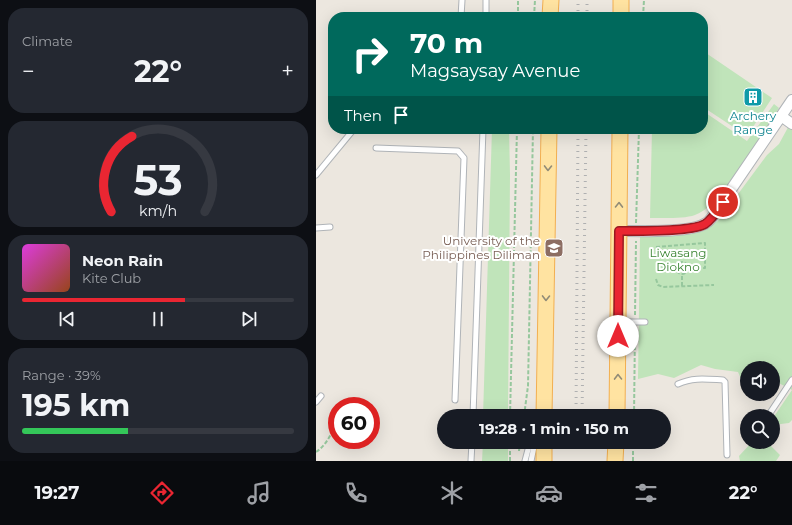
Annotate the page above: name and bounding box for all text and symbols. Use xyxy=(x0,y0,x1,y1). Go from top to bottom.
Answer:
text: 70 m xyxy=(410,26,483,60)
icon: right xyxy=(344,28,396,80)
text: Climate xyxy=(22,33,73,49)
text: 22° xyxy=(134,53,182,90)
text: − xyxy=(22,58,35,85)
text: + xyxy=(281,58,294,85)
text: Magsaysay Avenue xyxy=(410,60,580,82)
building icon: Archery Range xyxy=(742,86,764,108)
icon: arrive xyxy=(390,104,412,126)
text: Then xyxy=(344,106,382,125)
place label: Archery Range xyxy=(730,108,777,137)
text: 53 xyxy=(133,155,183,205)
one-way arrow xyxy=(544,165,552,171)
pin xyxy=(706,185,740,219)
icon: arrive xyxy=(712,191,734,213)
text: km/h xyxy=(139,201,177,219)
one-way arrow xyxy=(615,202,623,208)
place label: University of the Philippines Diliman xyxy=(422,233,540,262)
school or university icon: University of the Philippines Diliman xyxy=(543,237,565,259)
park label: Liwasang Diokno xyxy=(650,245,706,274)
text: Neon Rain xyxy=(82,251,163,270)
text: Kite Club xyxy=(82,270,141,286)
one-way arrow xyxy=(542,295,550,301)
icon: previous xyxy=(56,308,78,330)
icon: pause xyxy=(147,308,169,330)
icon: next xyxy=(238,308,260,330)
position arrow xyxy=(597,315,639,357)
map controls xyxy=(740,361,780,449)
button: sound xyxy=(740,361,780,401)
text: Range · 39% xyxy=(22,367,101,383)
one-way arrow xyxy=(614,374,622,380)
text: 195 km xyxy=(22,387,130,424)
speed limit sign: 60 xyxy=(328,397,380,449)
button: search xyxy=(740,409,780,449)
text: 19:28 · 1 min · 150 m xyxy=(479,419,629,438)
icon: directions xyxy=(148,479,176,507)
icon: music xyxy=(245,479,273,507)
icon: phone xyxy=(342,479,370,507)
icon: climate xyxy=(438,479,466,507)
icon: car xyxy=(535,479,563,507)
icon: filters xyxy=(632,479,660,507)
text: 19:27 xyxy=(34,482,79,504)
text: 22° xyxy=(729,482,758,504)

